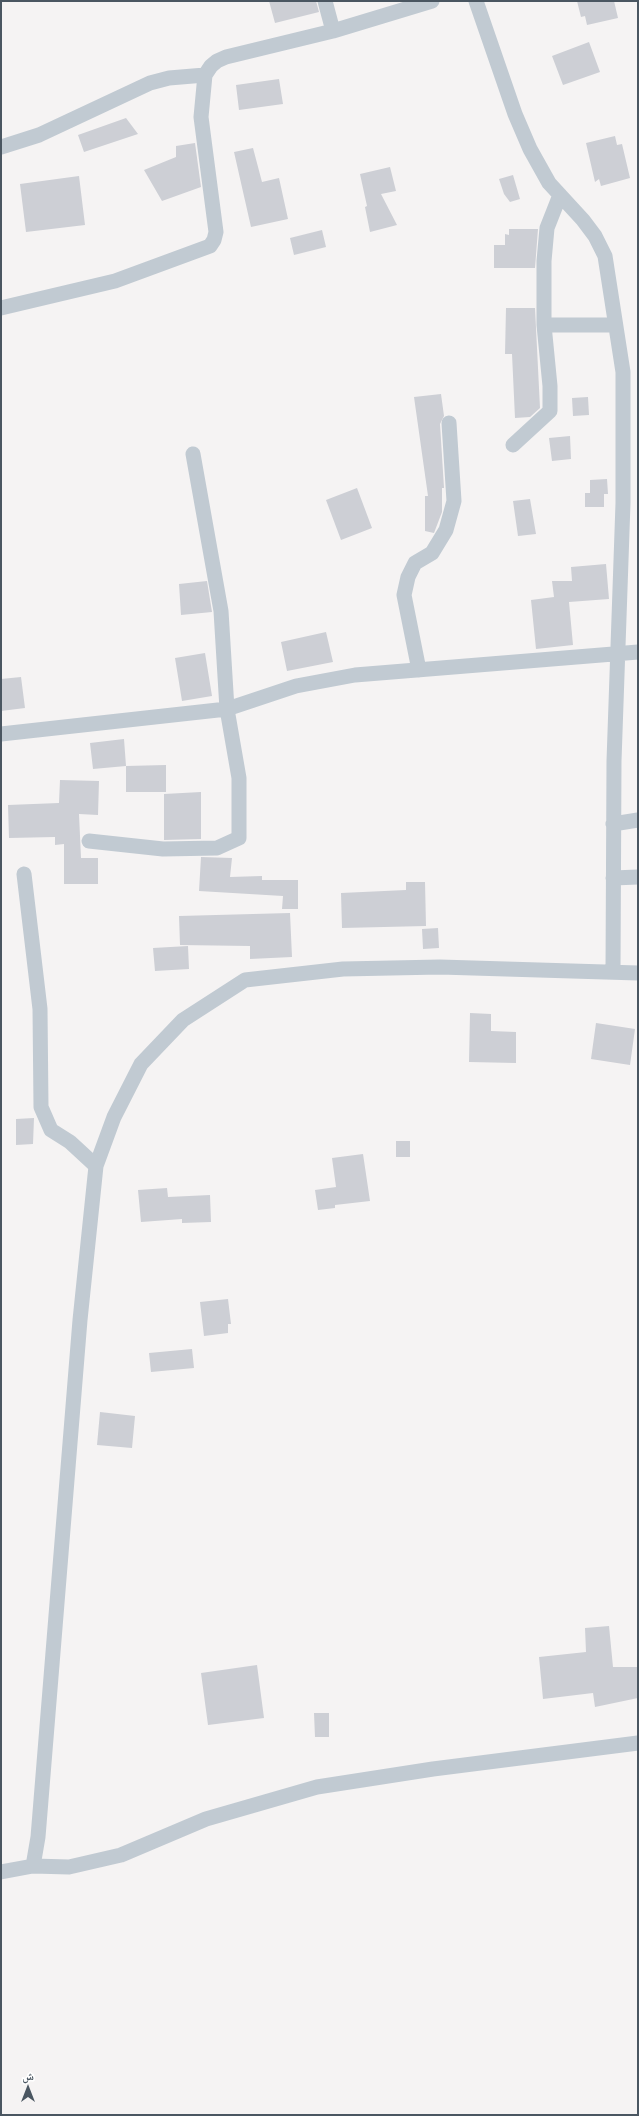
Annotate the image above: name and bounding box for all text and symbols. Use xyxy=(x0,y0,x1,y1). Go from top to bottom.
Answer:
north arrow xyxy=(8,2068,48,2108)
text: ش xyxy=(22,2070,34,2082)

